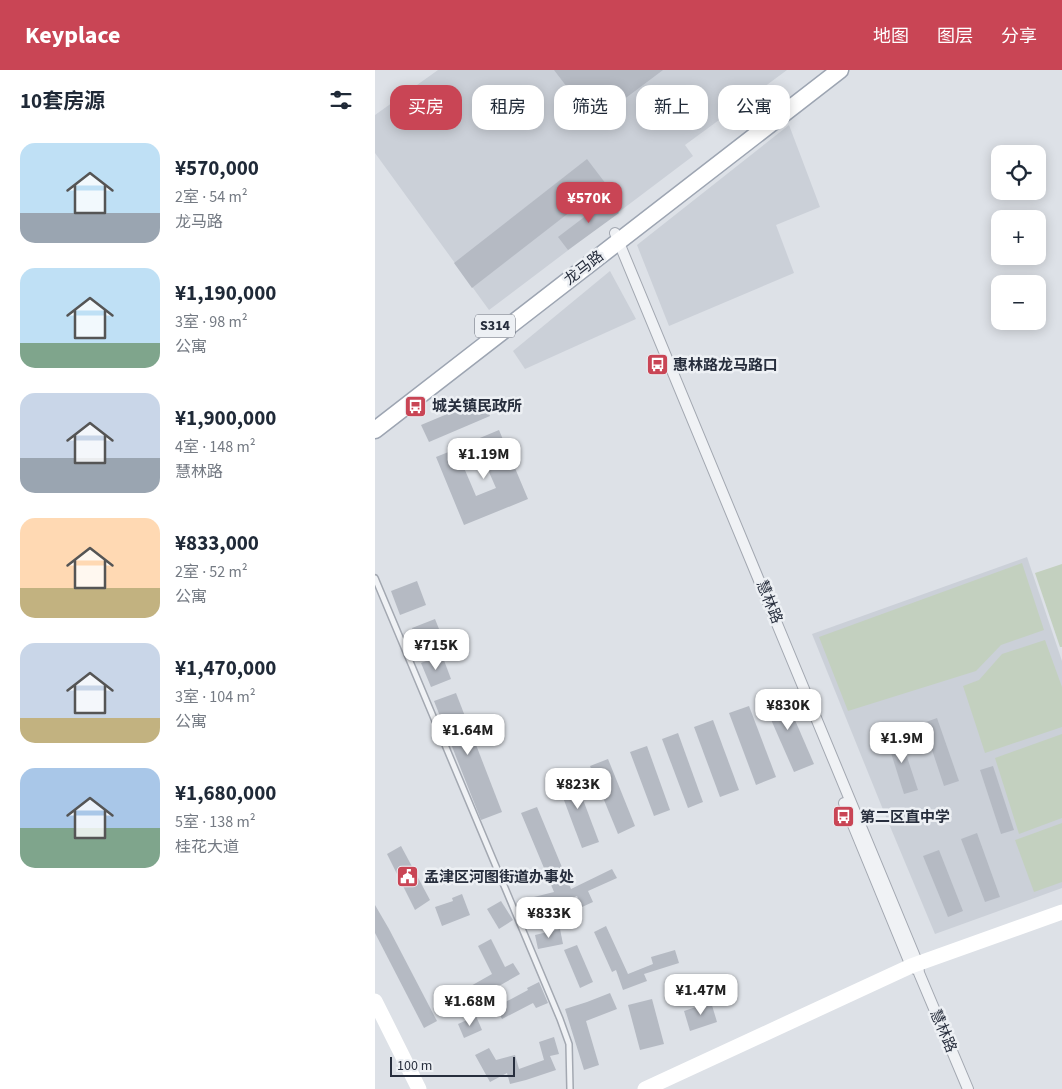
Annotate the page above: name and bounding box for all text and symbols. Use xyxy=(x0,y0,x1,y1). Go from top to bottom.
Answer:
text: Keyplace xyxy=(25,18,120,53)
text: 地图 xyxy=(873,24,909,49)
text: 图层 xyxy=(937,24,973,49)
text: 分享 xyxy=(1001,24,1037,49)
chip: 买房 xyxy=(390,85,462,130)
chip: 租房 xyxy=(472,85,544,130)
chip: 筛选 xyxy=(554,85,626,130)
chip: 新上 xyxy=(636,85,708,130)
chip: 公寓 xyxy=(718,85,790,130)
text: 10套房源 xyxy=(20,86,105,116)
icon: filters xyxy=(327,86,355,114)
map controls xyxy=(991,145,1046,330)
button: locate xyxy=(991,145,1046,200)
text: ¥570,000 xyxy=(175,153,259,183)
icon: home xyxy=(60,163,120,223)
pin: ¥570K xyxy=(554,182,624,224)
text: 2室 · 54 m² xyxy=(175,186,248,208)
text: ¥570K xyxy=(567,187,611,209)
button: + xyxy=(991,210,1046,265)
text: 龙马路 xyxy=(175,211,223,233)
street label: 龙马路 xyxy=(560,246,608,290)
button: − xyxy=(991,275,1046,330)
text: ¥1,190,000 xyxy=(175,278,276,308)
icon: home xyxy=(60,288,120,348)
text: 3室 · 98 m² xyxy=(175,311,248,333)
road number: S314 xyxy=(475,315,515,338)
text: 公寓 xyxy=(175,336,207,358)
bus stop icon: 惠林路龙马路口 xyxy=(645,353,669,377)
place label: 惠林路龙马路口 xyxy=(673,355,778,376)
bus stop icon: 城关镇民政所 xyxy=(404,394,428,418)
place label: 城关镇民政所 xyxy=(432,396,522,417)
text: ¥1,900,000 xyxy=(175,403,276,433)
icon: home xyxy=(60,413,120,473)
text: 4室 · 148 m² xyxy=(175,436,256,458)
pin: ¥1.19M xyxy=(443,438,525,480)
text: ¥1.19M xyxy=(459,443,509,465)
text: 慧林路 xyxy=(175,461,223,483)
text: ¥833,000 xyxy=(175,528,259,558)
icon: home xyxy=(60,538,120,598)
text: 2室 · 52 m² xyxy=(175,561,248,583)
street label: 慧林路 xyxy=(751,577,787,627)
text: 公寓 xyxy=(175,586,207,608)
pin: ¥715K xyxy=(401,628,471,671)
text: ¥715K xyxy=(414,634,458,656)
text: ¥1,470,000 xyxy=(175,653,276,683)
icon: home xyxy=(60,663,120,723)
text: 3室 · 104 m² xyxy=(175,686,256,708)
pin: ¥830K xyxy=(753,688,823,731)
text: ¥830K xyxy=(766,694,810,716)
text: 公寓 xyxy=(175,711,207,733)
pin: ¥1.64M xyxy=(427,714,509,756)
text: ¥1.64M xyxy=(443,719,493,741)
pin: ¥1.9M xyxy=(867,722,937,764)
text: ¥1.9M xyxy=(881,727,923,749)
pin: ¥823K xyxy=(543,768,613,810)
text: ¥823K xyxy=(556,773,600,795)
text: ¥1,680,000 xyxy=(175,778,276,808)
icon: home xyxy=(60,788,120,848)
bus stop icon: 第二区直中学 xyxy=(832,805,856,829)
place label: 第二区直中学 xyxy=(860,807,950,828)
text: 5室 · 138 m² xyxy=(175,811,256,833)
text: 桂花大道 xyxy=(175,836,239,858)
public building icon: 孟津区河图街道办事处 xyxy=(396,865,420,889)
place label: 孟津区河图街道办事处 xyxy=(424,867,574,888)
pin: ¥833K xyxy=(514,896,584,939)
text: ¥833K xyxy=(527,902,571,924)
pin: ¥1.47M xyxy=(660,974,742,1016)
text: ¥1.47M xyxy=(676,979,726,1001)
pin: ¥1.68M xyxy=(429,984,511,1027)
text: ¥1.68M xyxy=(445,990,495,1012)
street label: 慧林路 xyxy=(925,1006,961,1056)
scale bar xyxy=(390,1054,515,1077)
text: 100 m xyxy=(397,1056,432,1076)

